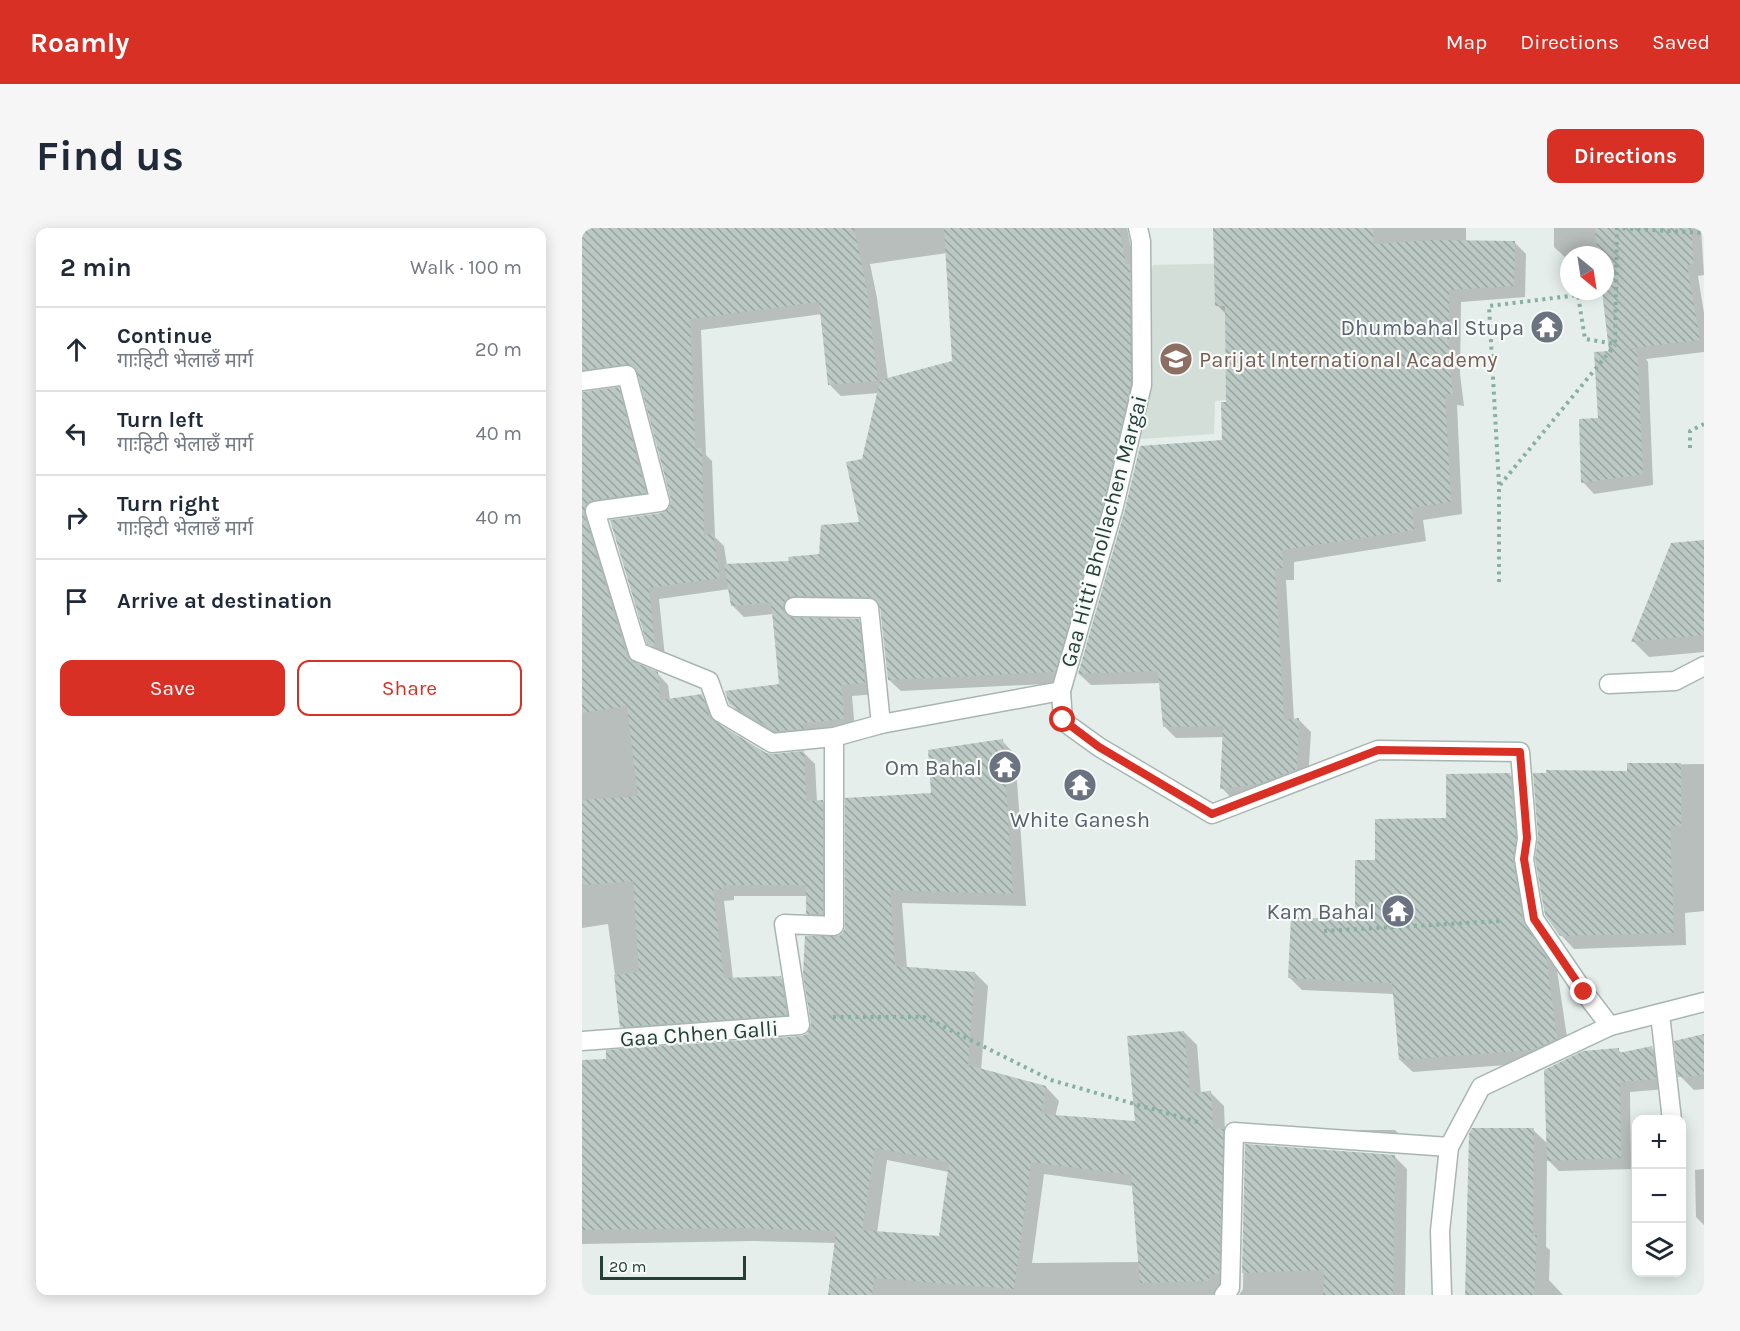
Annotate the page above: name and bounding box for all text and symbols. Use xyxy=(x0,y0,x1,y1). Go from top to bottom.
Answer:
text: Roamly xyxy=(30,26,129,59)
text: Map xyxy=(1446,30,1487,54)
text: Directions xyxy=(1520,30,1619,54)
text: Saved xyxy=(1652,30,1710,54)
button: Directions xyxy=(1547,129,1704,183)
text: Find us xyxy=(36,131,184,181)
north arrow xyxy=(1560,246,1614,300)
text: 2 min xyxy=(60,252,132,283)
text: Walk · 100 m xyxy=(410,256,522,279)
temple icon: Dhumbahal Stupa xyxy=(1529,309,1565,345)
place label: Dhumbahal Stupa xyxy=(1341,315,1524,341)
text: Continue xyxy=(117,323,212,349)
icon: ahead xyxy=(60,333,93,366)
text: 20 m xyxy=(475,338,522,361)
school or university icon: Parijat International Academy xyxy=(1158,341,1194,377)
place label: Parijat International Academy xyxy=(1199,347,1498,373)
text: गाःहिटी भेलाछँ मार्ग xyxy=(117,349,253,372)
street label: Gaa Hitti Bhollachen Margai xyxy=(1055,392,1153,670)
text: Turn left xyxy=(117,407,204,433)
icon: left xyxy=(60,417,93,450)
text: 40 m xyxy=(476,422,522,445)
text: गाःहिटी भेलाछँ मार्ग xyxy=(117,433,253,456)
text: Turn right xyxy=(117,491,220,517)
icon: right xyxy=(60,501,93,534)
text: 40 m xyxy=(476,506,522,529)
text: गाःहिटी भेलाछँ मार्ग xyxy=(117,517,253,540)
icon: arrive xyxy=(60,585,93,618)
text: Arrive at destination xyxy=(117,588,332,614)
button: Save xyxy=(60,660,285,716)
button: Share xyxy=(297,660,522,716)
route start xyxy=(1049,706,1075,732)
temple icon: Om Bahal xyxy=(987,749,1023,785)
place label: Om Bahal xyxy=(885,755,982,781)
temple icon: White Ganesh xyxy=(1062,767,1098,803)
place label: White Ganesh xyxy=(1010,807,1150,833)
temple icon: Kam Bahal xyxy=(1380,893,1416,929)
place label: Kam Bahal xyxy=(1266,899,1375,925)
route end xyxy=(1570,978,1596,1004)
street label: Gaa Chhen Galli xyxy=(619,1015,779,1052)
map controls xyxy=(1632,1115,1686,1277)
button: + xyxy=(1632,1115,1686,1169)
button: − xyxy=(1632,1169,1686,1223)
button: layers xyxy=(1632,1223,1686,1277)
scale bar xyxy=(600,1253,746,1280)
text: 20 m xyxy=(609,1257,647,1276)

